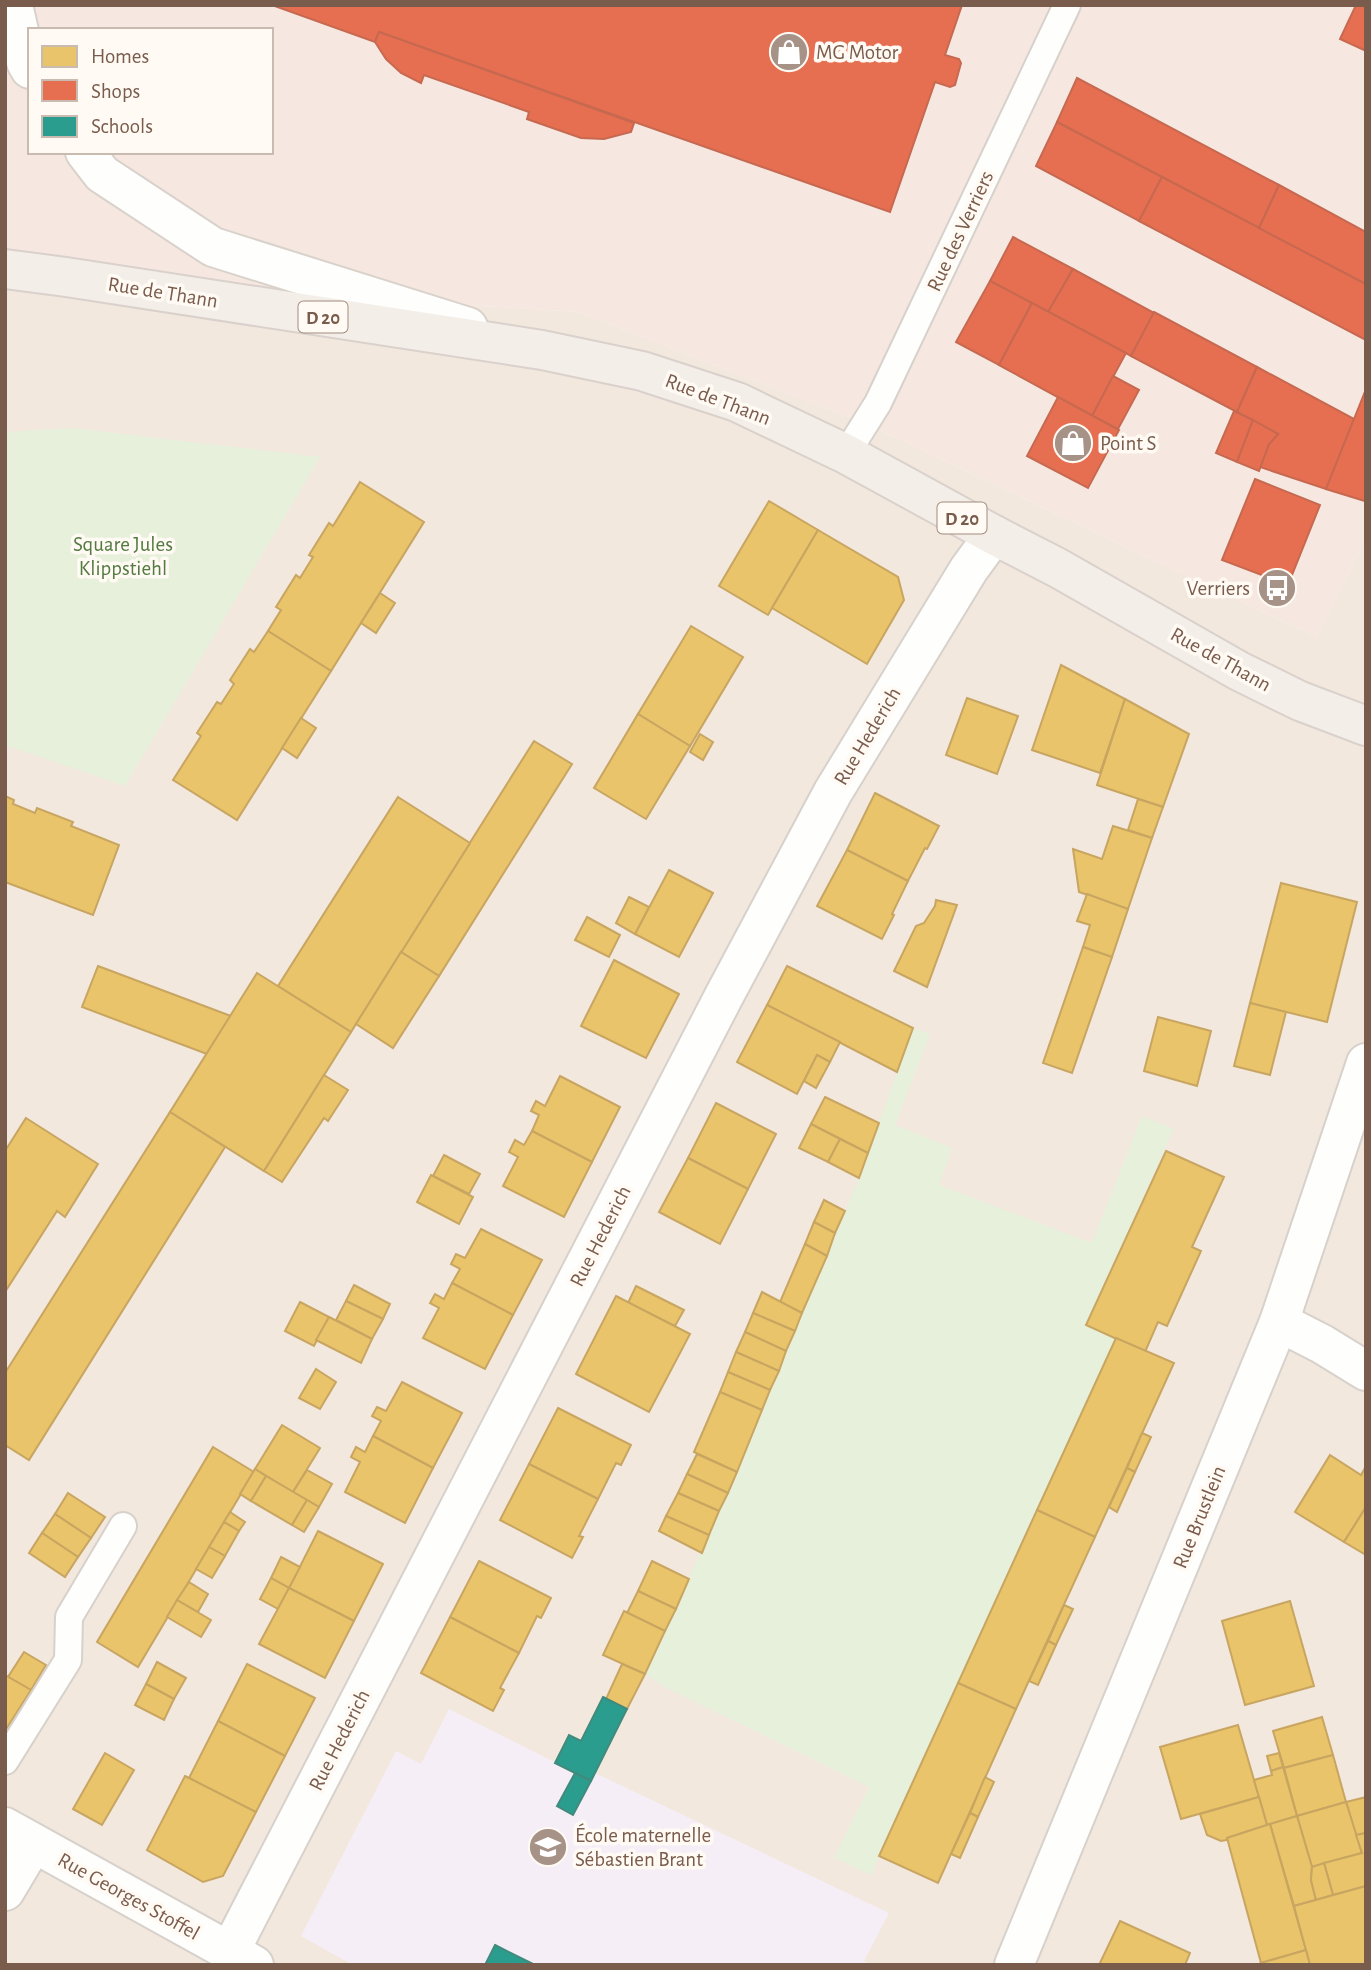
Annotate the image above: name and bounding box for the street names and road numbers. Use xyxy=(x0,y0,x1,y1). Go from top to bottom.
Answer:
street label: Rue des Verriers xyxy=(923,168,998,295)
street label: Rue de Thann xyxy=(106,273,219,312)
road number: D 20 xyxy=(298,302,348,332)
street label: Rue de Thann xyxy=(662,370,773,429)
road number: D 20 xyxy=(937,503,986,534)
street label: Rue de Thann xyxy=(1167,623,1274,696)
street label: Rue Hederich xyxy=(830,684,905,789)
street label: Rue Hederich xyxy=(566,1182,635,1290)
street label: Rue Brustlein xyxy=(1169,1463,1230,1572)
street label: Rue Hederich xyxy=(305,1686,374,1794)
street label: Rue Georges Stoffel xyxy=(54,1849,203,1944)

